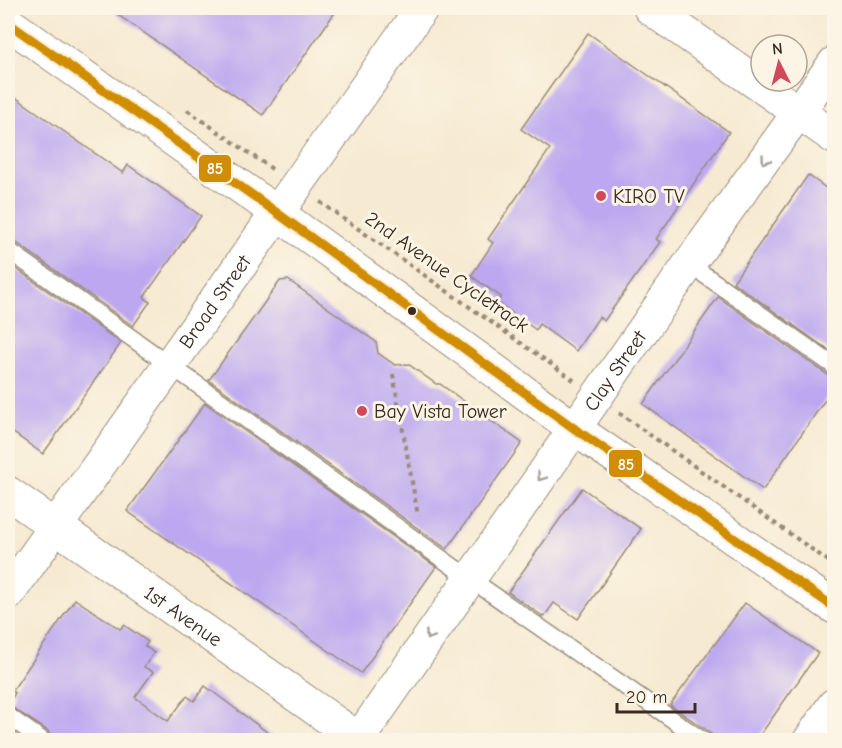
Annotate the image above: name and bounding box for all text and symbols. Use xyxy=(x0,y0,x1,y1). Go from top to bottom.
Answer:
north arrow xyxy=(749,33,809,93)
text: N xyxy=(771,40,784,59)
one-way arrow xyxy=(761,153,772,164)
line badge: 85 xyxy=(198,154,232,183)
text: 85 xyxy=(207,160,223,178)
place label: KIRO TV xyxy=(613,185,685,208)
marker: KIRO TV xyxy=(594,189,608,203)
street label: 2nd Avenue Cycletrack xyxy=(361,207,533,337)
street label: Broad Street xyxy=(174,250,256,353)
unlabelled marker xyxy=(406,305,418,317)
street label: Clay Street xyxy=(579,325,652,415)
place label: Bay Vista Tower xyxy=(374,400,507,423)
marker: Bay Vista Tower xyxy=(355,404,369,418)
line badge: 85 xyxy=(608,449,643,478)
text: 85 xyxy=(618,456,634,474)
one-way arrow xyxy=(537,470,548,481)
street label: 1st Avenue xyxy=(140,581,226,651)
one-way arrow xyxy=(425,630,436,641)
scale bar xyxy=(617,676,695,714)
text: 20 m xyxy=(626,687,667,708)

